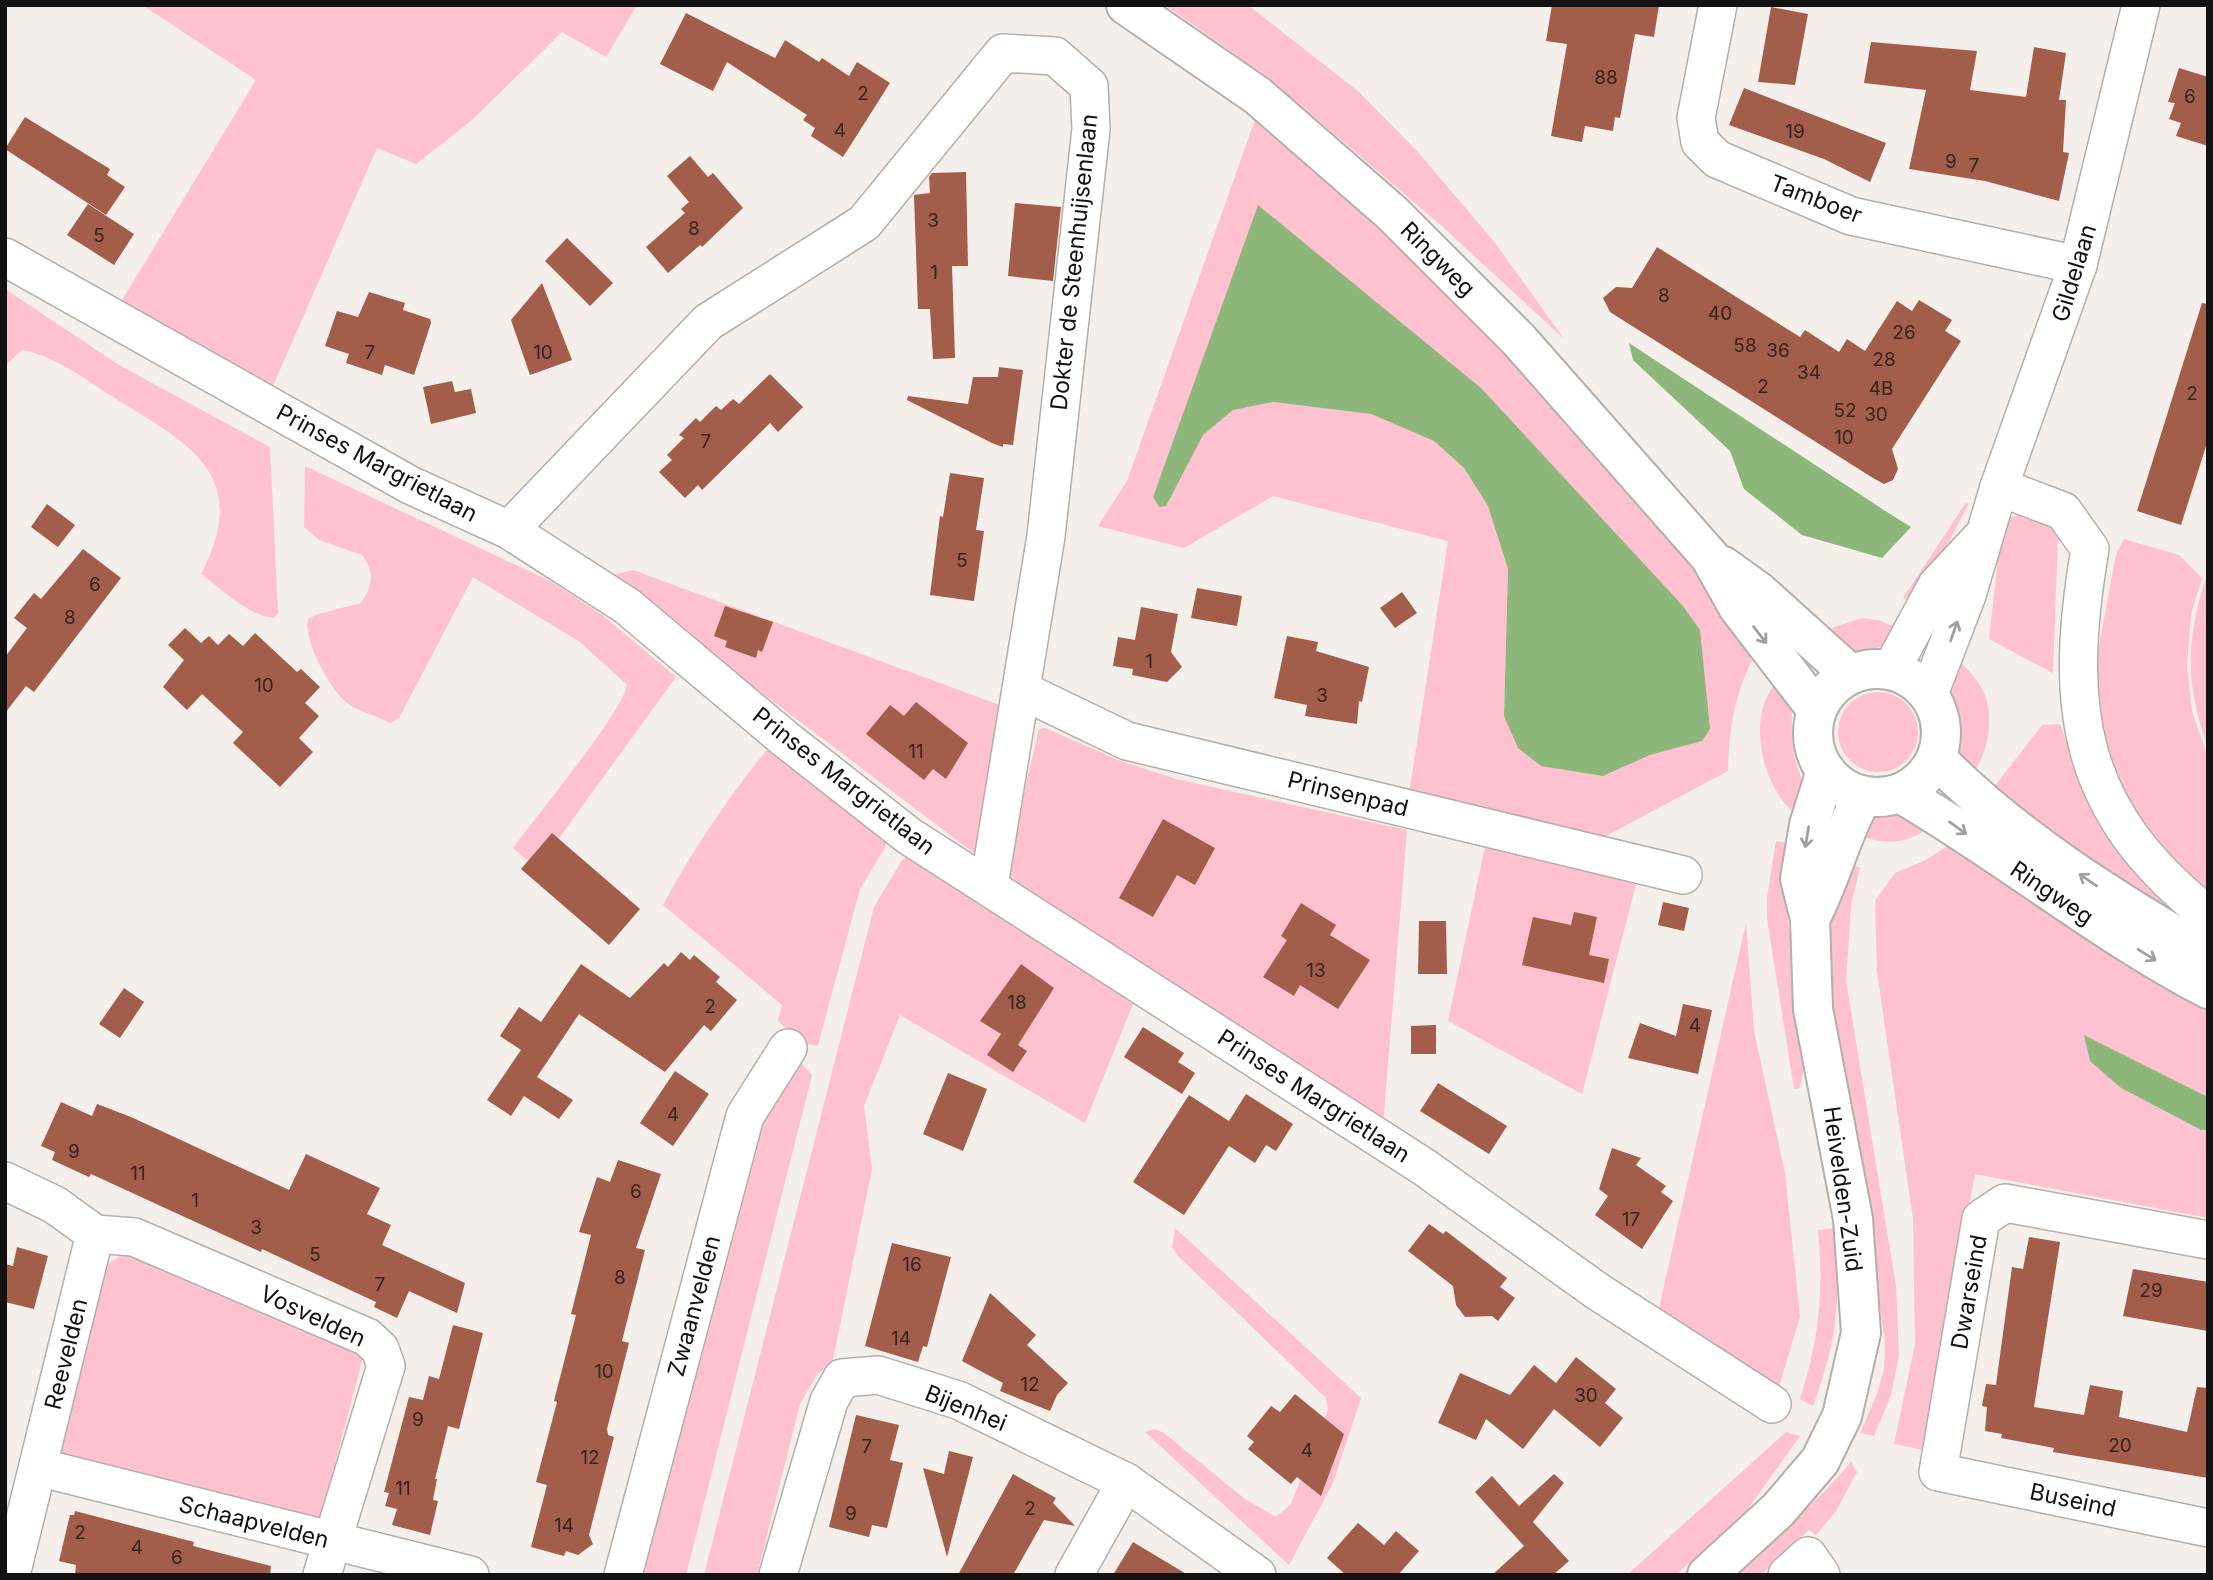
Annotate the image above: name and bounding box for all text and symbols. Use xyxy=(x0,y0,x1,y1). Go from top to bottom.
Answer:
house number: 88 xyxy=(1594,66,1618,89)
house number: 2 xyxy=(857,82,869,105)
house number: 6 xyxy=(2184,85,2196,108)
street label: Dokter de Steenhuijsenlaan xyxy=(1045,112,1103,412)
house number: 4 xyxy=(834,119,846,142)
house number: 19 xyxy=(1785,120,1805,143)
house number: 9 xyxy=(1945,150,1957,173)
house number: 7 xyxy=(1969,154,1979,177)
street label: Tamboer xyxy=(1766,169,1866,229)
house number: 3 xyxy=(927,209,939,232)
street label: Ringweg xyxy=(1395,216,1481,302)
house number: 8 xyxy=(688,217,700,240)
street label: Gildelaan xyxy=(2046,221,2102,325)
house number: 5 xyxy=(93,224,105,247)
house number: 1 xyxy=(930,261,938,284)
house number: 8 xyxy=(1658,284,1670,307)
house number: 40 xyxy=(1708,302,1732,325)
house number: 26 xyxy=(1892,321,1916,344)
house number: 58 xyxy=(1733,334,1757,357)
house number: 36 xyxy=(1766,339,1790,362)
house number: 7 xyxy=(365,341,375,364)
house number: 10 xyxy=(533,341,553,364)
house number: 28 xyxy=(1872,348,1896,371)
house number: 34 xyxy=(1797,361,1821,384)
house number: 2 xyxy=(1757,375,1769,398)
house number: 4B xyxy=(1869,377,1893,400)
house number: 2 xyxy=(2186,382,2198,405)
street label: Prinses Margrietlaan xyxy=(272,398,482,528)
house number: 52 xyxy=(1833,399,1857,422)
house number: 30 xyxy=(1864,403,1888,426)
house number: 10 xyxy=(1834,426,1854,449)
house number: 7 xyxy=(701,430,711,453)
house number: 5 xyxy=(956,549,968,572)
house number: 6 xyxy=(89,573,101,596)
house number: 8 xyxy=(64,606,76,629)
one-way arrow xyxy=(1949,620,1961,642)
one-way arrow xyxy=(1752,625,1767,644)
house number: 1 xyxy=(1145,650,1153,673)
house number: 10 xyxy=(254,674,274,697)
house number: 3 xyxy=(1316,684,1328,707)
street label: Prinses Margrietlaan xyxy=(747,701,941,861)
house number: 11 xyxy=(908,740,924,763)
street label: Prinsenpad xyxy=(1285,765,1411,823)
one-way arrow xyxy=(1948,821,1967,835)
one-way arrow xyxy=(1800,825,1813,848)
street label: Ringweg xyxy=(2005,855,2099,931)
one-way arrow xyxy=(2079,873,2098,887)
one-way arrow xyxy=(2136,948,2156,962)
house number: 13 xyxy=(1306,959,1326,982)
house number: 18 xyxy=(1007,991,1027,1014)
house number: 2 xyxy=(704,995,716,1018)
house number: 4 xyxy=(1689,1014,1701,1037)
street label: Prinses Margrietlaan xyxy=(1213,1023,1415,1169)
house number: 4 xyxy=(667,1103,679,1126)
street label: Heivelden-Zuid xyxy=(1818,1104,1868,1274)
house number: 9 xyxy=(68,1140,80,1163)
house number: 11 xyxy=(130,1162,146,1185)
house number: 6 xyxy=(630,1180,642,1203)
house number: 1 xyxy=(191,1189,199,1212)
house number: 17 xyxy=(1622,1208,1640,1231)
house number: 3 xyxy=(250,1216,262,1239)
street label: Zwaanvelden xyxy=(662,1232,726,1380)
street label: Dwarseind xyxy=(1945,1233,1993,1351)
house number: 5 xyxy=(309,1243,321,1266)
house number: 16 xyxy=(902,1253,922,1276)
house number: 8 xyxy=(614,1266,626,1289)
house number: 7 xyxy=(375,1273,385,1296)
street label: Vosvelden xyxy=(256,1279,370,1353)
house number: 29 xyxy=(2139,1279,2163,1302)
street label: Reevelden xyxy=(39,1296,93,1412)
house number: 14 xyxy=(891,1327,911,1350)
house number: 10 xyxy=(594,1360,614,1383)
house number: 12 xyxy=(1020,1373,1040,1396)
street label: Bijenhei xyxy=(921,1379,1011,1437)
house number: 30 xyxy=(1574,1384,1598,1407)
house number: 9 xyxy=(412,1408,424,1431)
house number: 20 xyxy=(2108,1434,2132,1457)
house number: 7 xyxy=(862,1435,872,1458)
house number: 4 xyxy=(1301,1439,1313,1462)
house number: 12 xyxy=(580,1446,600,1469)
house number: 11 xyxy=(395,1477,411,1500)
street label: Buseind xyxy=(2027,1477,2119,1523)
street label: Schaapvelden xyxy=(176,1490,332,1554)
house number: 2 xyxy=(1024,1497,1036,1520)
house number: 9 xyxy=(845,1502,857,1525)
house number: 14 xyxy=(554,1514,574,1537)
house number: 2 xyxy=(74,1521,86,1544)
house number: 4 xyxy=(131,1536,143,1559)
house number: 6 xyxy=(171,1546,183,1569)

